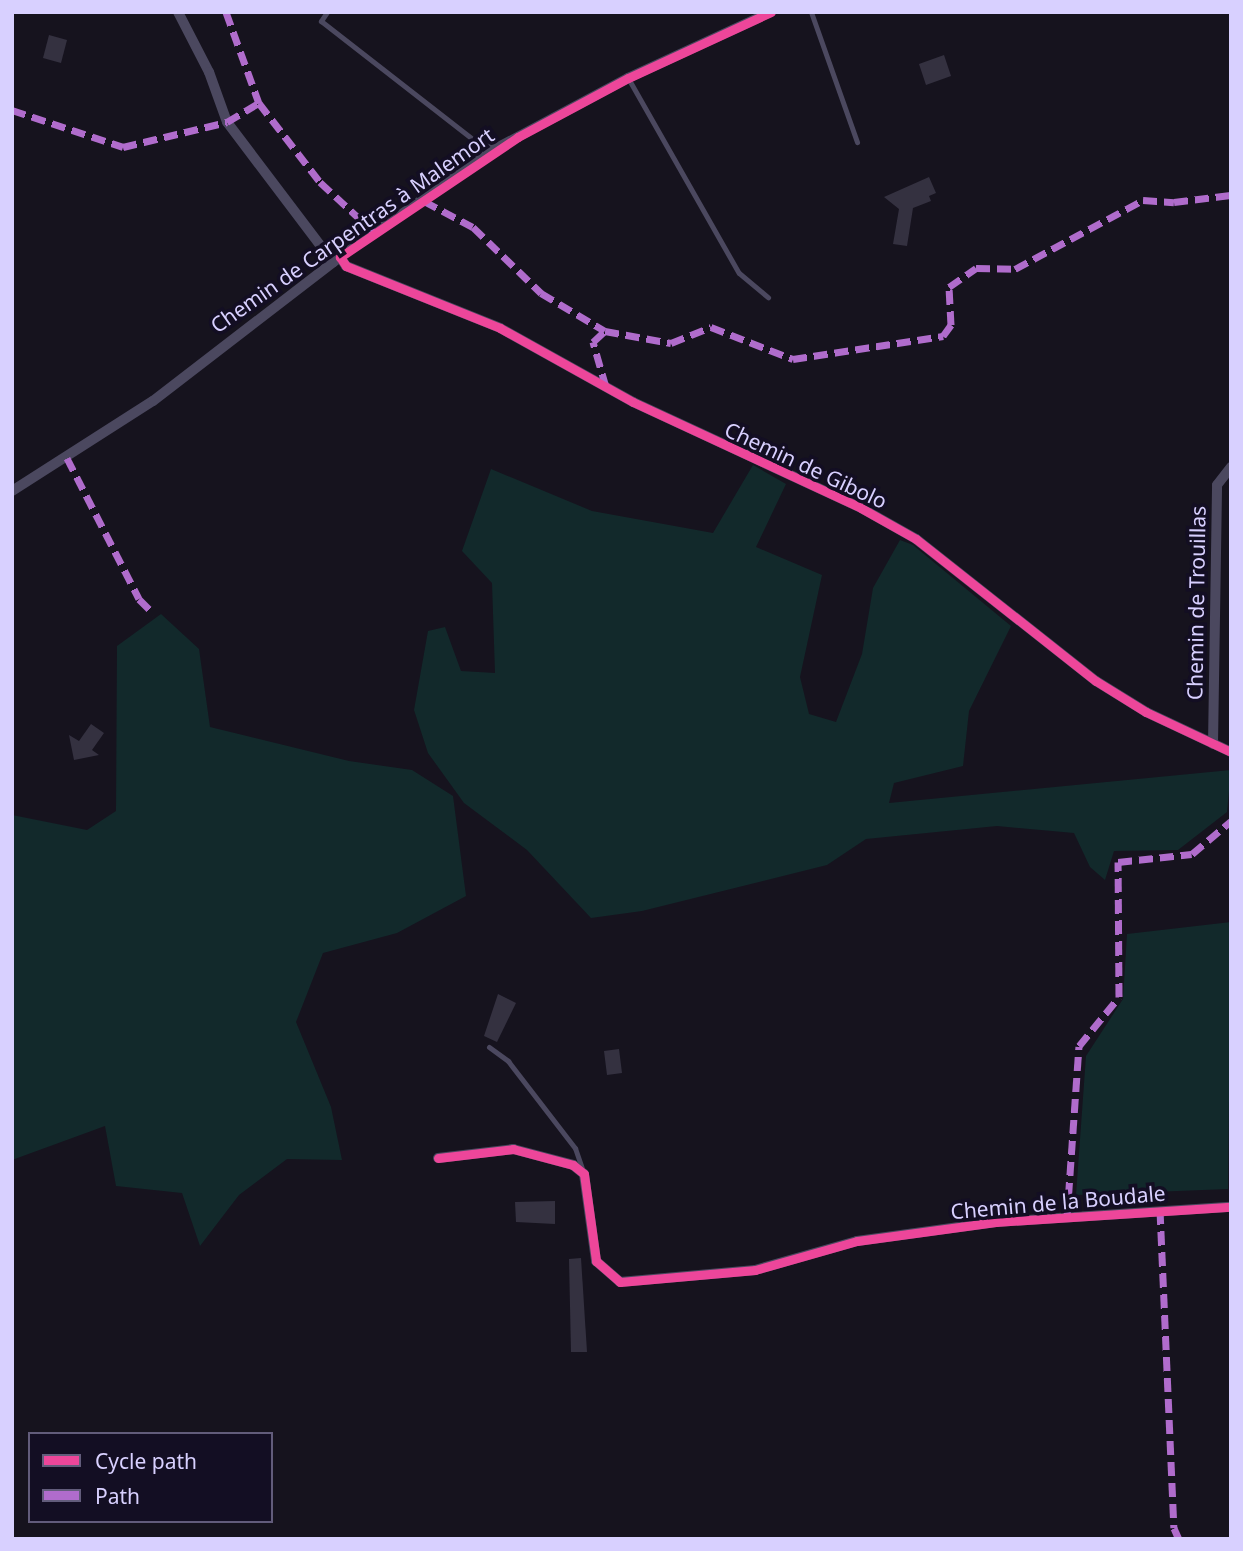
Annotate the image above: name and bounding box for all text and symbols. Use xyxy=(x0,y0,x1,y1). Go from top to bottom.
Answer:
street label: Chemin de Carpentras à Malemort xyxy=(205,122,499,338)
street label: Chemin de Gibolo xyxy=(721,416,891,514)
street label: Chemin de Trouillas xyxy=(1182,506,1210,700)
street label: Chemin de la Boudale xyxy=(949,1180,1167,1224)
legend xyxy=(28,1432,273,1523)
text: Cycle path xyxy=(95,1447,197,1475)
text: Path xyxy=(95,1482,140,1510)

